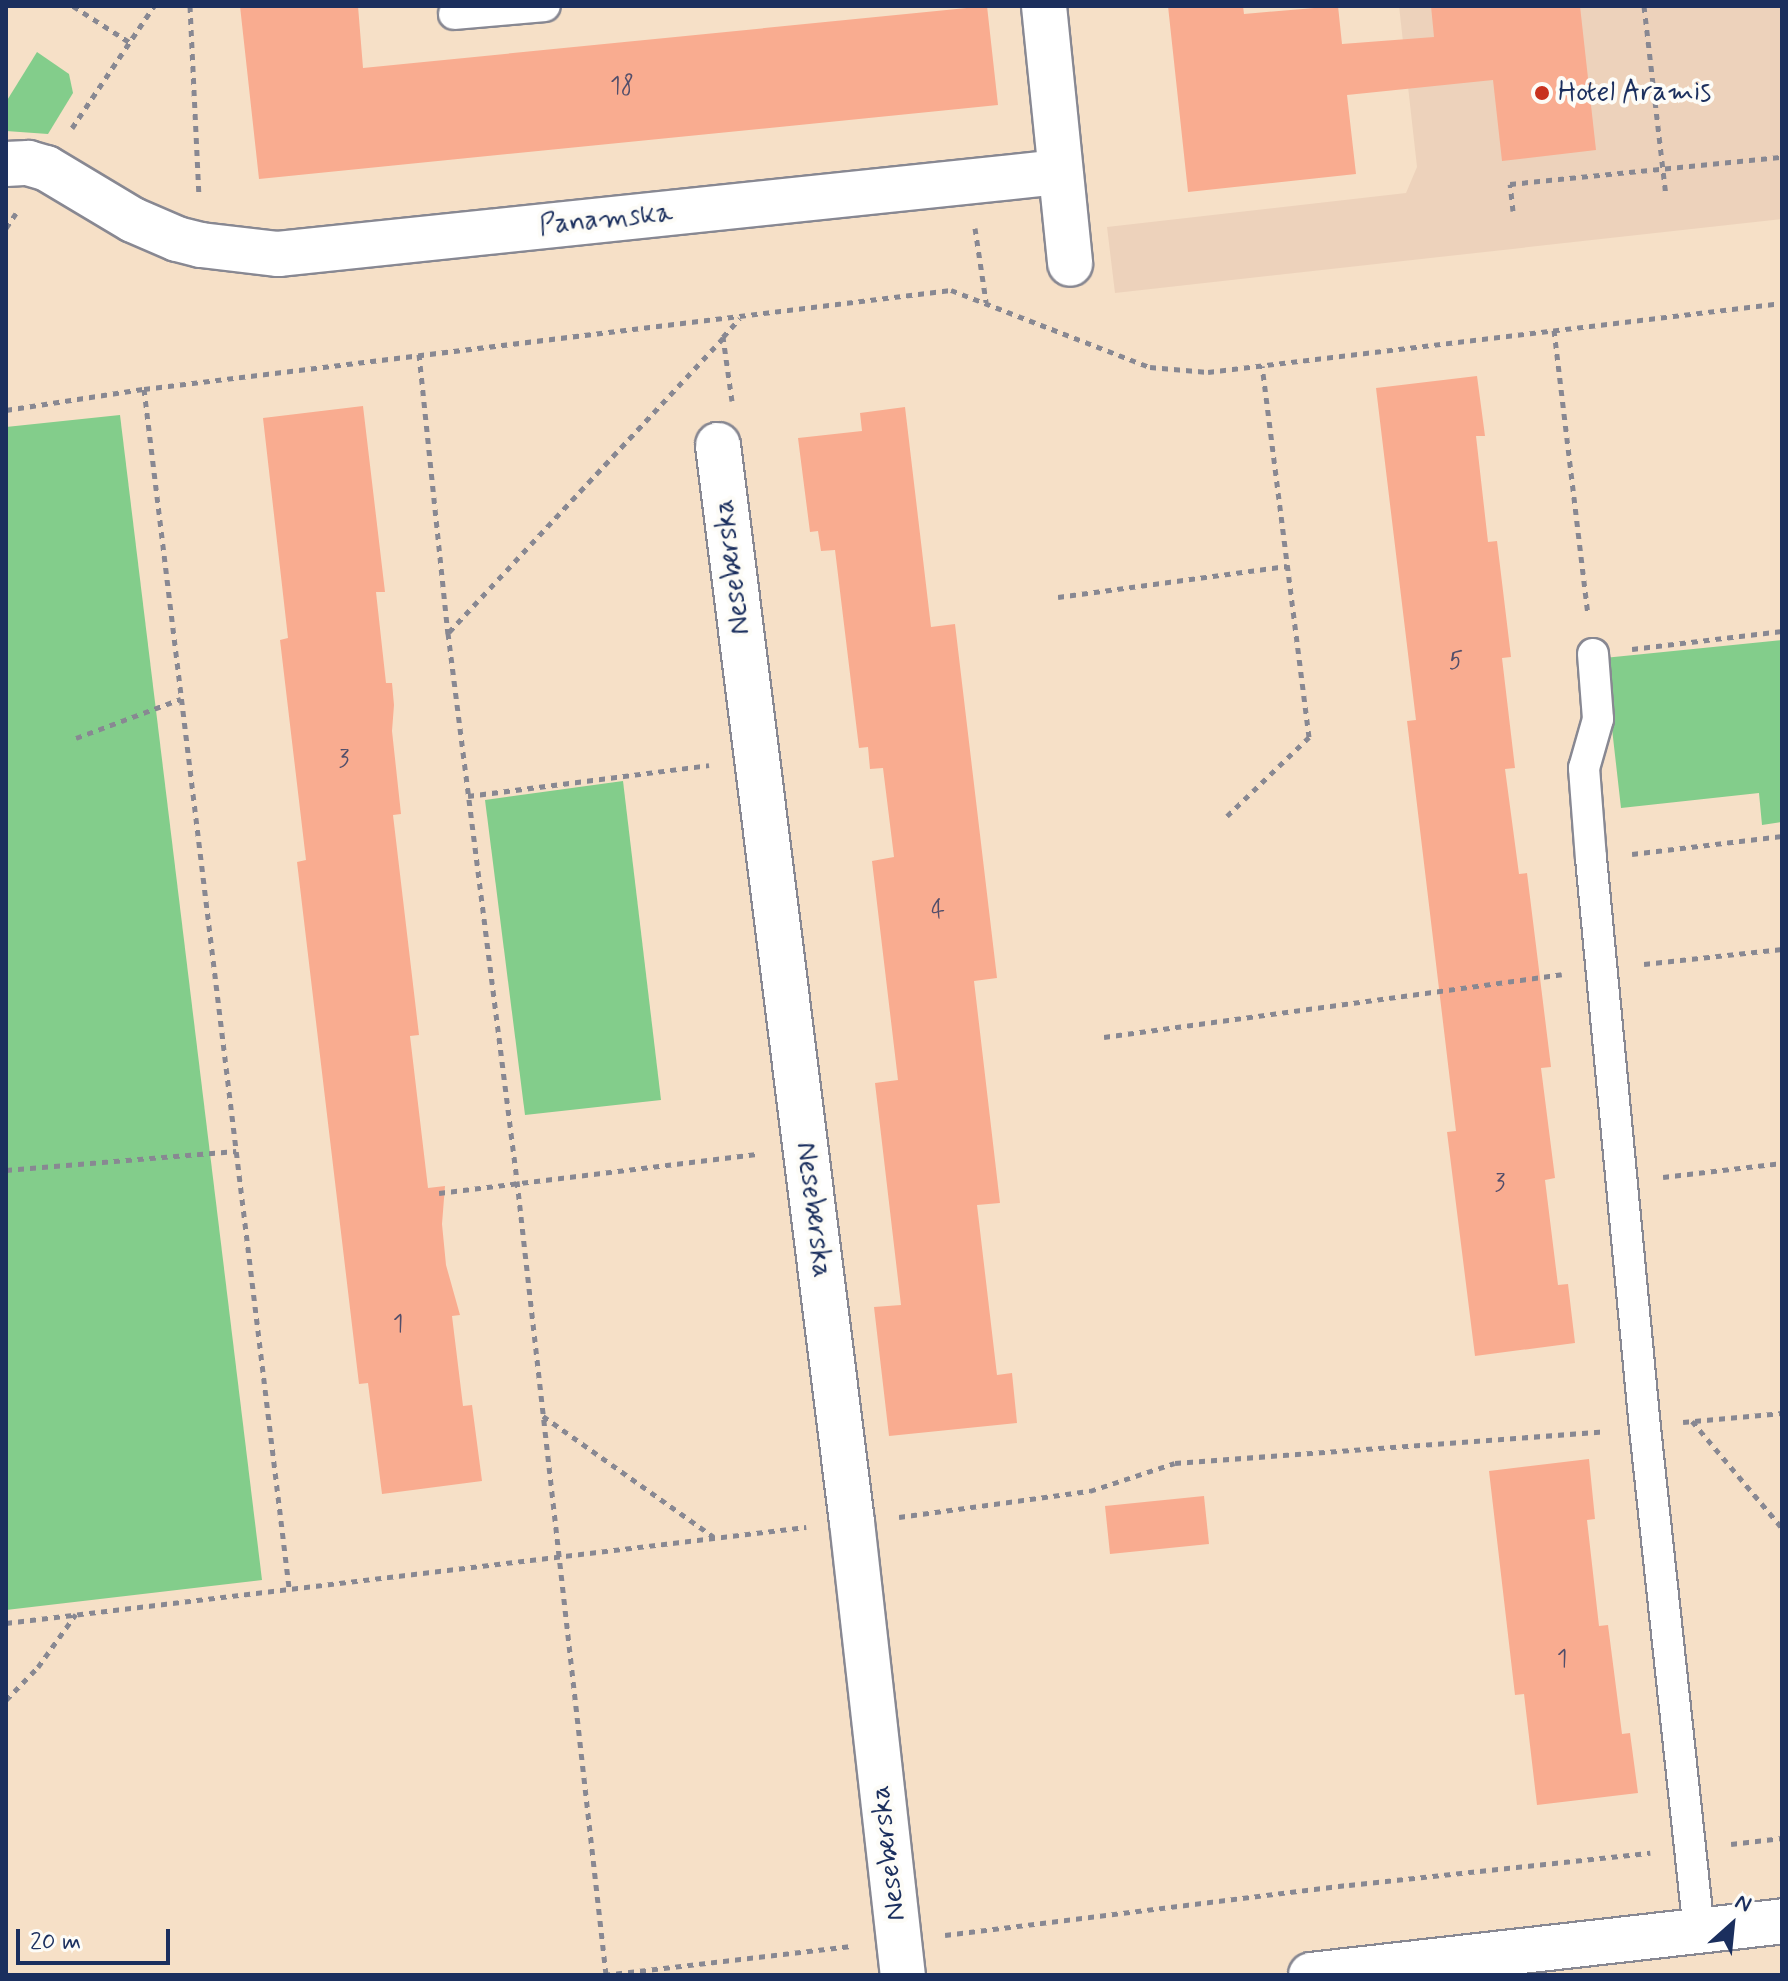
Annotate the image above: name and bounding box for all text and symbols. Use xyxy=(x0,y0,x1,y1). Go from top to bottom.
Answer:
house number: 18 xyxy=(610,73,634,101)
place label: Hotel Aramis xyxy=(1558,76,1710,110)
marker: Hotel Aramis xyxy=(1533,84,1551,102)
street label: Panamska xyxy=(538,196,674,244)
street label: Neseberska xyxy=(708,497,758,637)
house number: 5 xyxy=(1449,648,1463,676)
house number: 3 xyxy=(339,746,349,774)
house number: 4 xyxy=(931,897,945,925)
street label: Neseberska xyxy=(788,1140,838,1280)
house number: 3 xyxy=(1495,1170,1505,1198)
house number: 1 xyxy=(393,1311,403,1339)
house number: 1 xyxy=(1557,1646,1567,1674)
street label: Neseberska xyxy=(864,1783,914,1923)
north arrow xyxy=(1692,1885,1772,1965)
text: N xyxy=(1730,1888,1756,1919)
scale bar xyxy=(20,1913,174,1963)
text: 20 m xyxy=(30,1927,81,1958)

